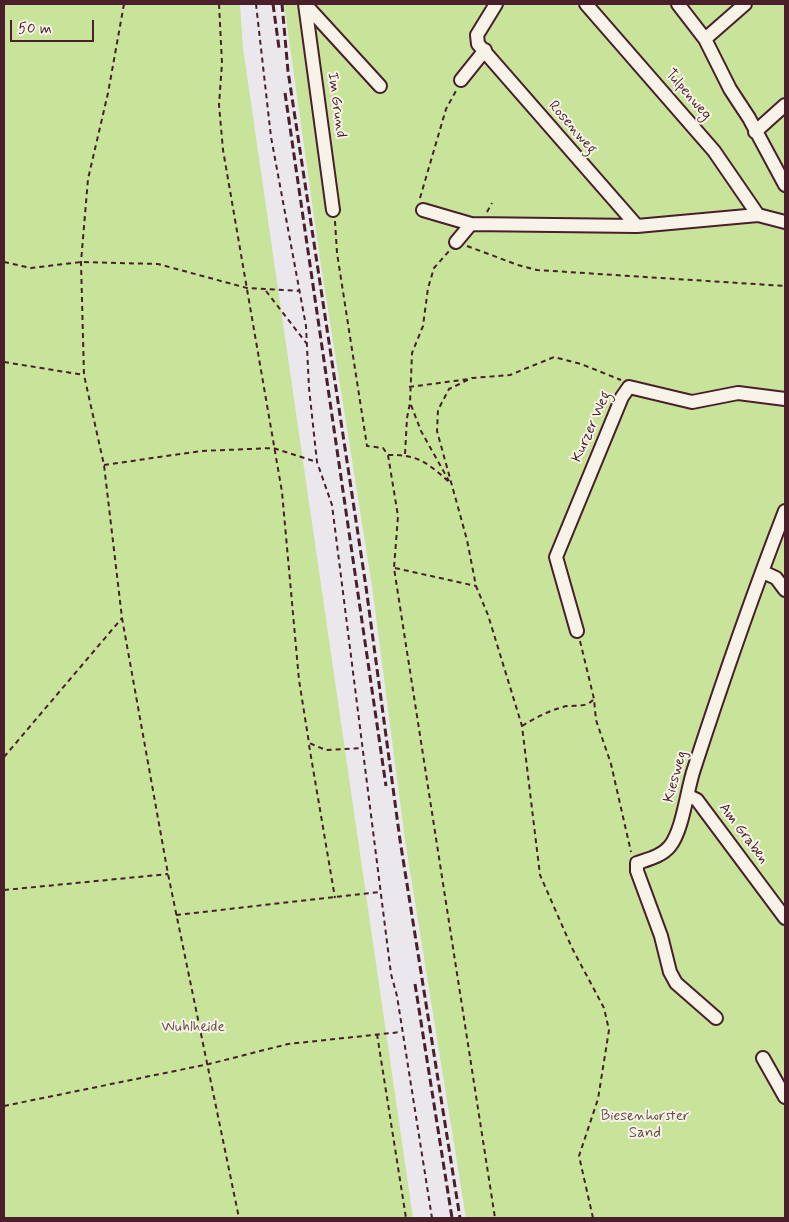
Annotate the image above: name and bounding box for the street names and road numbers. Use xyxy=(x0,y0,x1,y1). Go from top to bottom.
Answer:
street label: Tulpenweg xyxy=(661,66,715,124)
street label: Im Grund xyxy=(323,71,349,139)
street label: Rosenweg xyxy=(544,98,600,158)
street label: Kurzer Weg xyxy=(568,389,616,465)
street label: Kiesweg xyxy=(660,749,692,805)
street label: Am Graben xyxy=(714,800,772,868)

